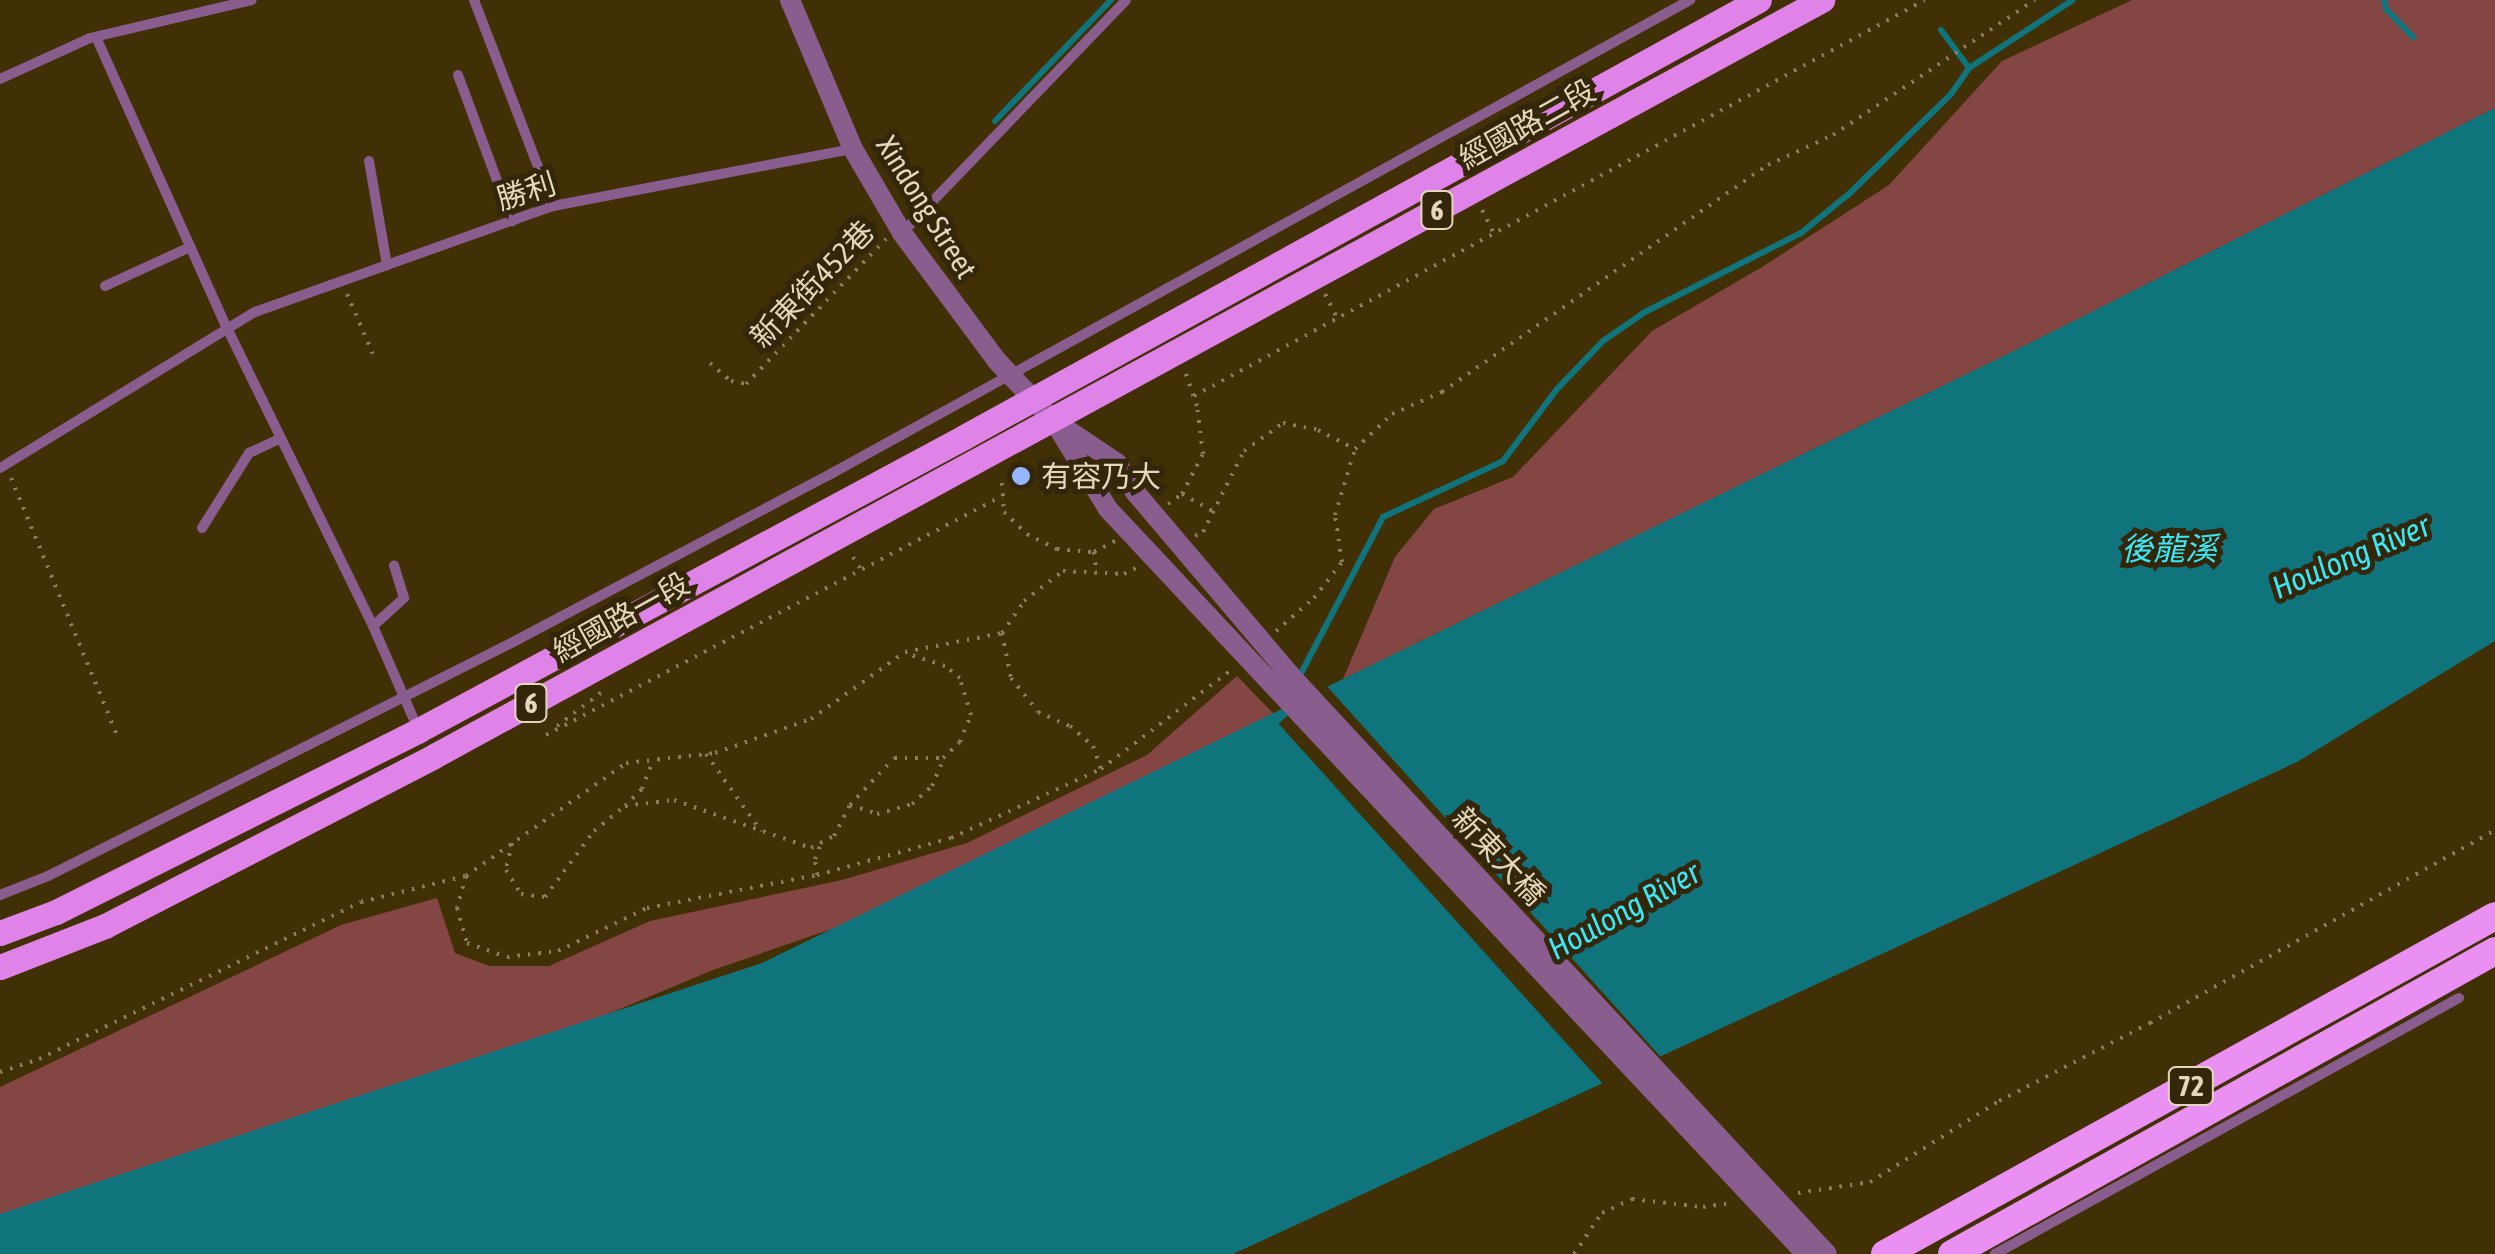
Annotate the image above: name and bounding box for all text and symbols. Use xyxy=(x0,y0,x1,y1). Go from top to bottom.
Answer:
street label: 經國路二段 xyxy=(1453,72,1601,176)
street label: Xindong Street xyxy=(869,129,985,285)
street label: 勝利 xyxy=(492,165,560,217)
road number: 6 xyxy=(1420,187,1454,233)
street label: 新東街452巷 xyxy=(743,213,881,355)
place label: 有容乃大 xyxy=(1041,458,1161,494)
marker: 有容乃大 xyxy=(1010,465,1032,487)
water label: Houlong River xyxy=(2266,507,2436,607)
water label: 後龍溪 xyxy=(2121,530,2217,568)
street label: 經國路一段 xyxy=(547,565,695,669)
road number: 6 xyxy=(514,680,548,726)
street label: 新東大橋 xyxy=(1445,800,1553,912)
water label: Houlong River xyxy=(1542,854,1706,968)
road number: 72 xyxy=(2166,1063,2216,1109)

